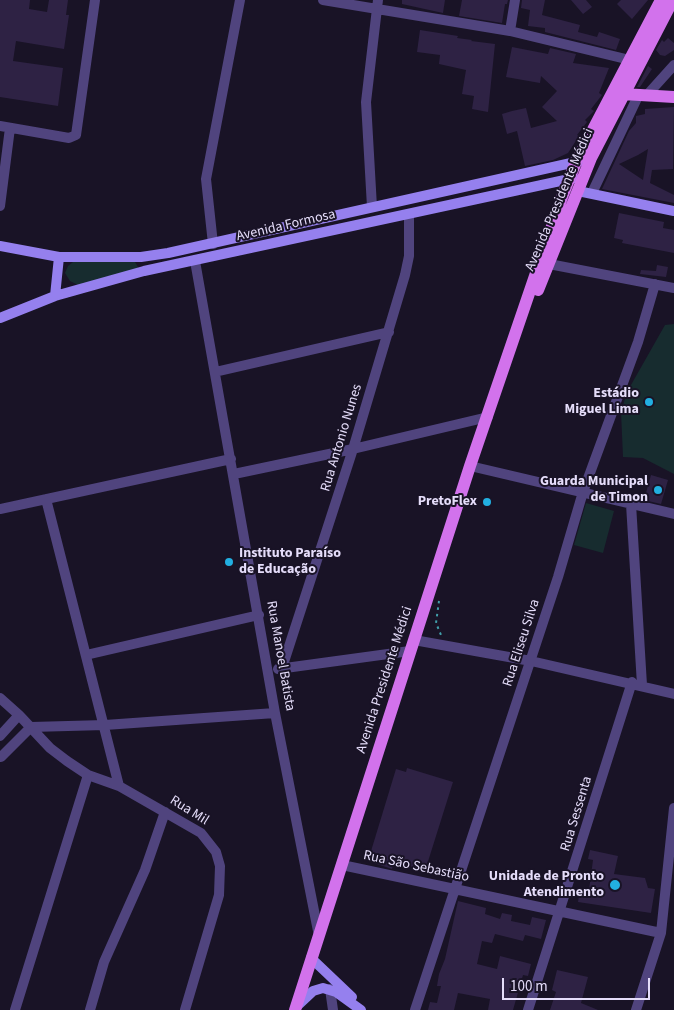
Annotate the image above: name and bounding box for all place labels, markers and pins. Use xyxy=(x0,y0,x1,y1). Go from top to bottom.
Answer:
place label: Estádio Miguel Lima xyxy=(564,386,639,418)
marker: Estádio Miguel Lima xyxy=(643,396,655,408)
place label: Guarda Municipal de Timon xyxy=(540,474,648,507)
marker: Guarda Municipal de Timon xyxy=(652,484,664,496)
place label: PretoFlex xyxy=(418,494,477,510)
marker: PretoFlex xyxy=(481,496,493,508)
place label: Instituto Paraíso de Educação xyxy=(239,546,341,578)
marker: Instituto Paraíso de Educação xyxy=(223,556,235,568)
place label: Unidade de Pronto Atendimento xyxy=(489,869,604,902)
marker: Unidade de Pronto Atendimento xyxy=(608,878,622,892)

